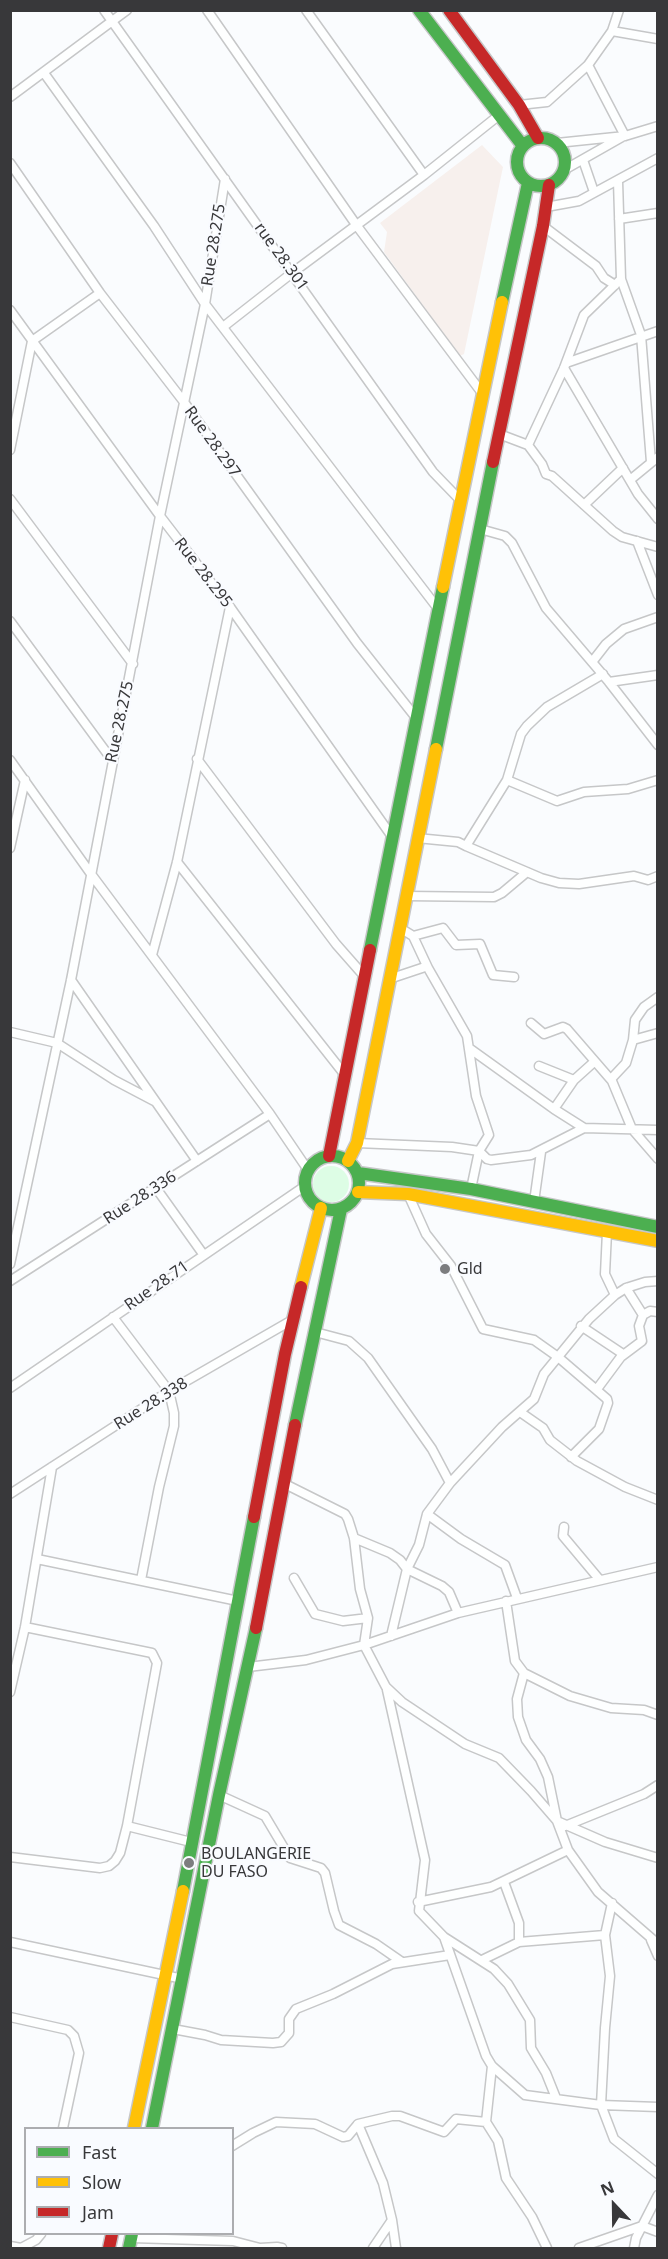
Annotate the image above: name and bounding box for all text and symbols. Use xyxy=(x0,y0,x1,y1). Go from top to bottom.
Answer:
street label: Rue 28.275 xyxy=(198,202,230,288)
street label: rue 28.301 xyxy=(250,219,312,295)
street label: Rue 28.297 xyxy=(180,403,244,481)
street label: Rue 28.295 xyxy=(170,534,236,612)
street label: Rue 28.275 xyxy=(102,679,138,765)
street label: Rue 28.336 xyxy=(100,1167,180,1229)
street label: Rue 28.71 xyxy=(121,1257,193,1315)
place label: Gld xyxy=(457,1259,483,1279)
marker: Gld xyxy=(438,1262,452,1276)
street label: Rue 28.338 xyxy=(111,1374,191,1434)
place label: BOULANGERIE DU FASO xyxy=(201,1844,311,1882)
marker: BOULANGERIE DU FASO xyxy=(182,1856,196,1870)
legend xyxy=(24,2127,234,2235)
text: Fast xyxy=(82,2140,117,2164)
text: Slow xyxy=(82,2170,121,2194)
north arrow xyxy=(584,2175,644,2235)
text: N xyxy=(597,2176,617,2201)
text: Jam xyxy=(82,2200,114,2224)

